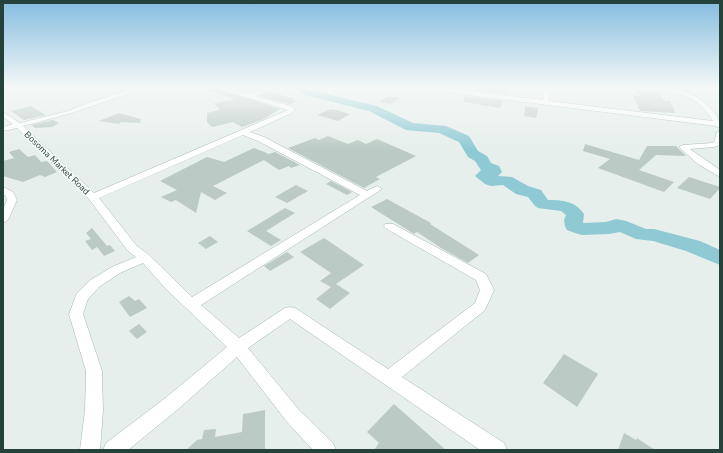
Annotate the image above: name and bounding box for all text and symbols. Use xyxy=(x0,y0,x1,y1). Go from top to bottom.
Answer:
street label: Bosoma Market Road xyxy=(22,129,92,197)

